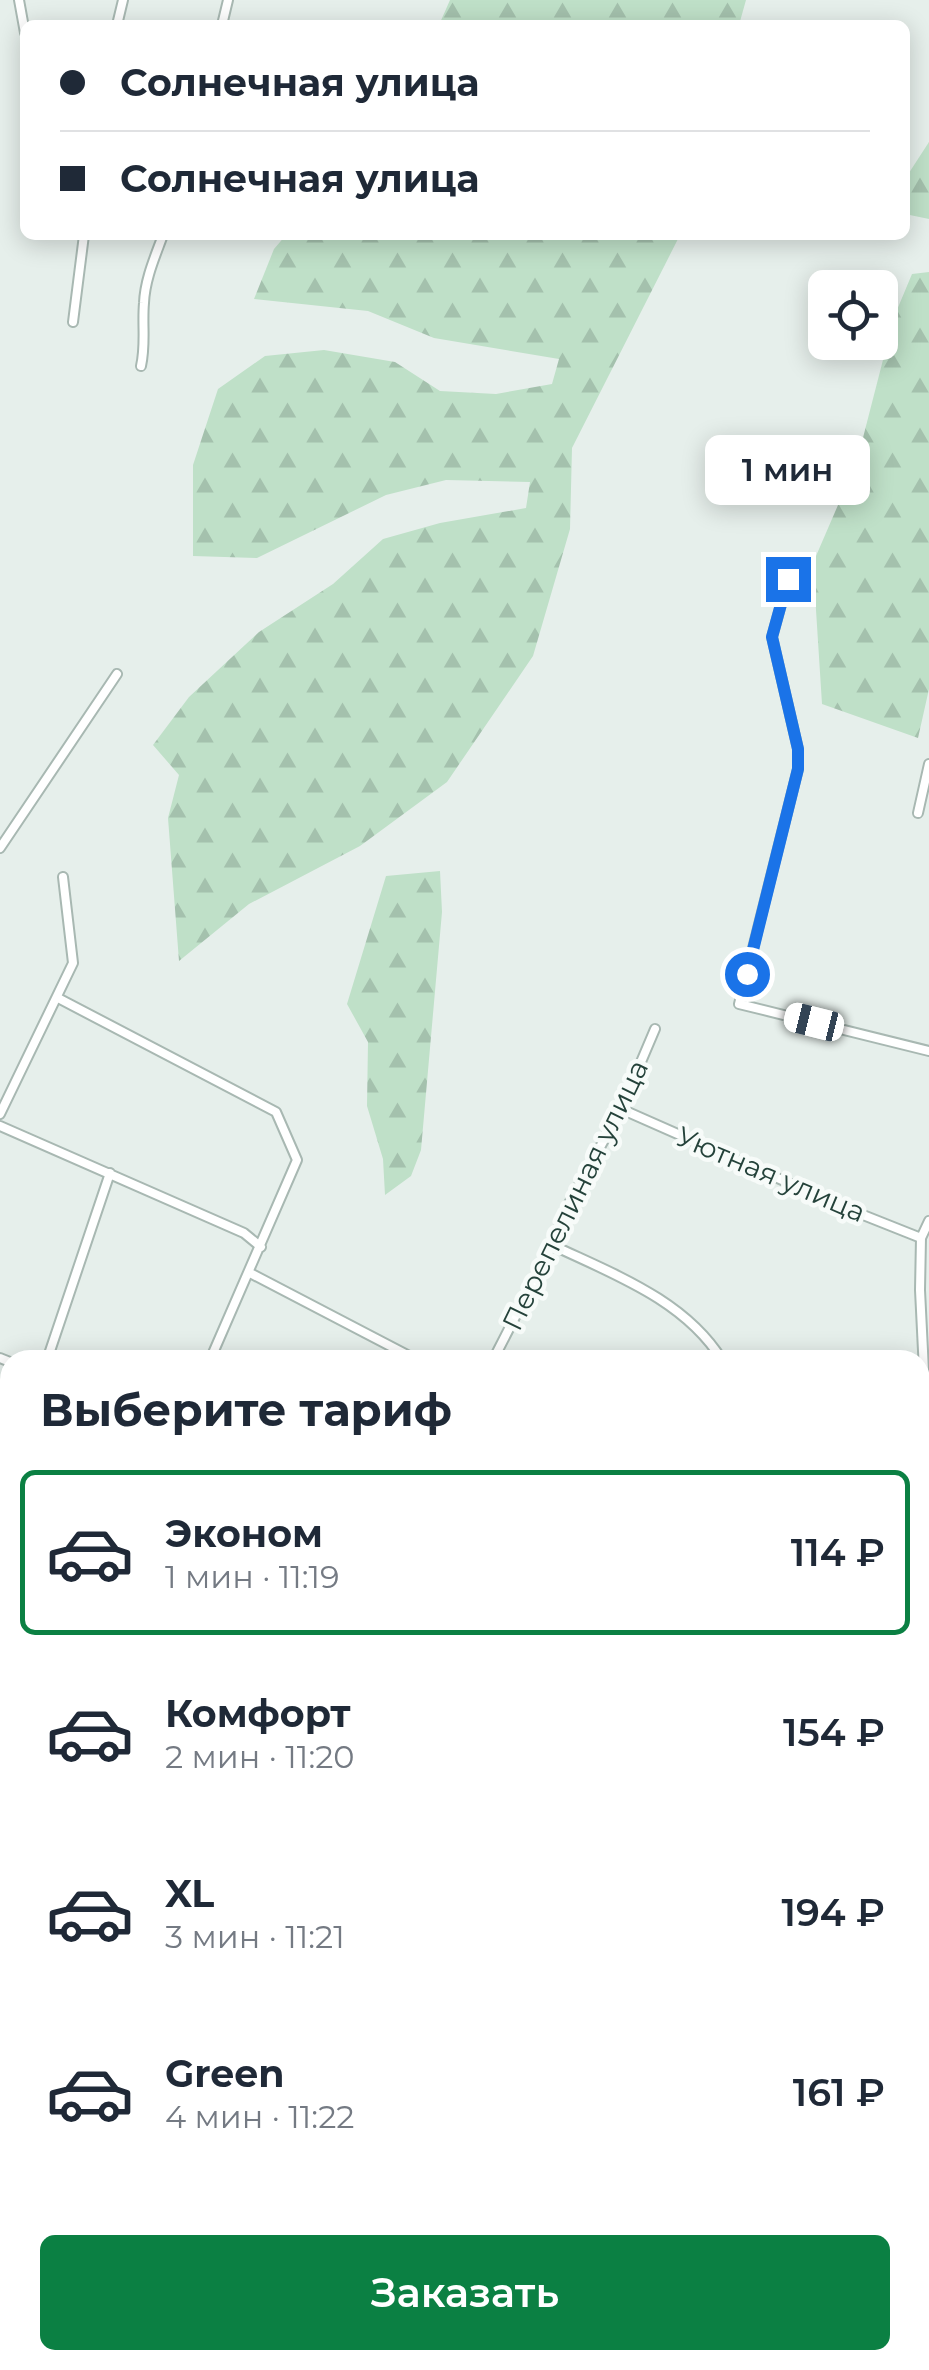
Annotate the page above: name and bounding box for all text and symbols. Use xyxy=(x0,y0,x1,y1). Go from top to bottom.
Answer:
text: Солнечная улица xyxy=(120,59,479,106)
text: Солнечная улица xyxy=(120,155,479,202)
map controls xyxy=(808,270,898,360)
button: locate xyxy=(808,270,898,360)
callout: 1 мин xyxy=(706,434,870,504)
text: 1 мин xyxy=(742,450,833,489)
route end xyxy=(766,557,811,602)
route start xyxy=(725,952,770,997)
car xyxy=(781,1000,847,1044)
street label: Перепелиная улица xyxy=(495,1054,655,1336)
street label: Уютная улица xyxy=(671,1119,871,1229)
text: Выберите тариф xyxy=(40,1382,452,1437)
icon: car xyxy=(45,1508,135,1598)
text: Эконом xyxy=(165,1510,323,1557)
text: 114 ₽ xyxy=(791,1529,885,1576)
text: 1 мин · 11:19 xyxy=(165,1557,340,1596)
icon: car xyxy=(45,1688,135,1778)
text: Комфорт xyxy=(165,1690,351,1737)
text: 154 ₽ xyxy=(783,1709,885,1756)
text: 2 мин · 11:20 xyxy=(165,1737,354,1776)
icon: car xyxy=(45,1868,135,1958)
text: XL xyxy=(165,1870,214,1917)
text: 194 ₽ xyxy=(781,1889,885,1936)
text: 3 мин · 11:21 xyxy=(165,1917,345,1956)
icon: car xyxy=(45,2048,135,2138)
text: Green xyxy=(165,2050,285,2097)
text: 161 ₽ xyxy=(793,2069,885,2116)
text: 4 мин · 11:22 xyxy=(165,2097,355,2136)
button: Заказать xyxy=(40,2235,890,2350)

